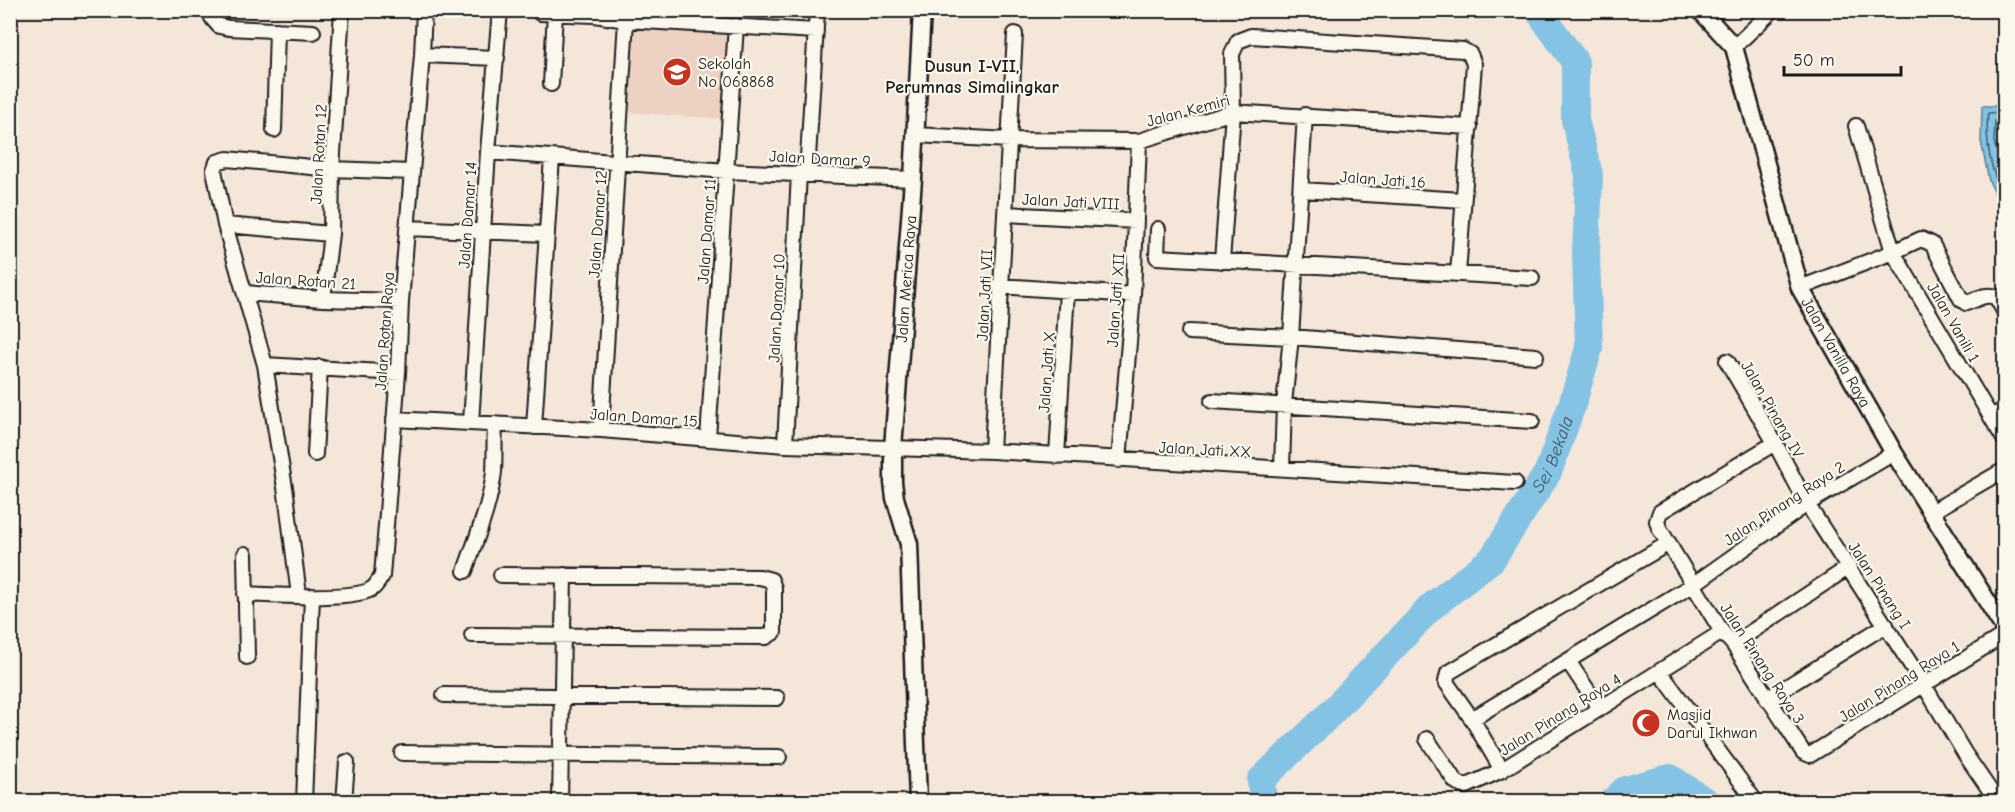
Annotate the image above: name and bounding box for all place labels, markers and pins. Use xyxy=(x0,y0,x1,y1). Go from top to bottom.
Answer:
place label: Sekolah No 068868 xyxy=(698,55,774,91)
school or university icon: Sekolah No 068868 xyxy=(661,56,693,88)
place label: Masjid Darul Ikhwan xyxy=(1667,706,1758,742)
mosque icon: Masjid Darul Ikhwan xyxy=(1630,707,1662,739)

